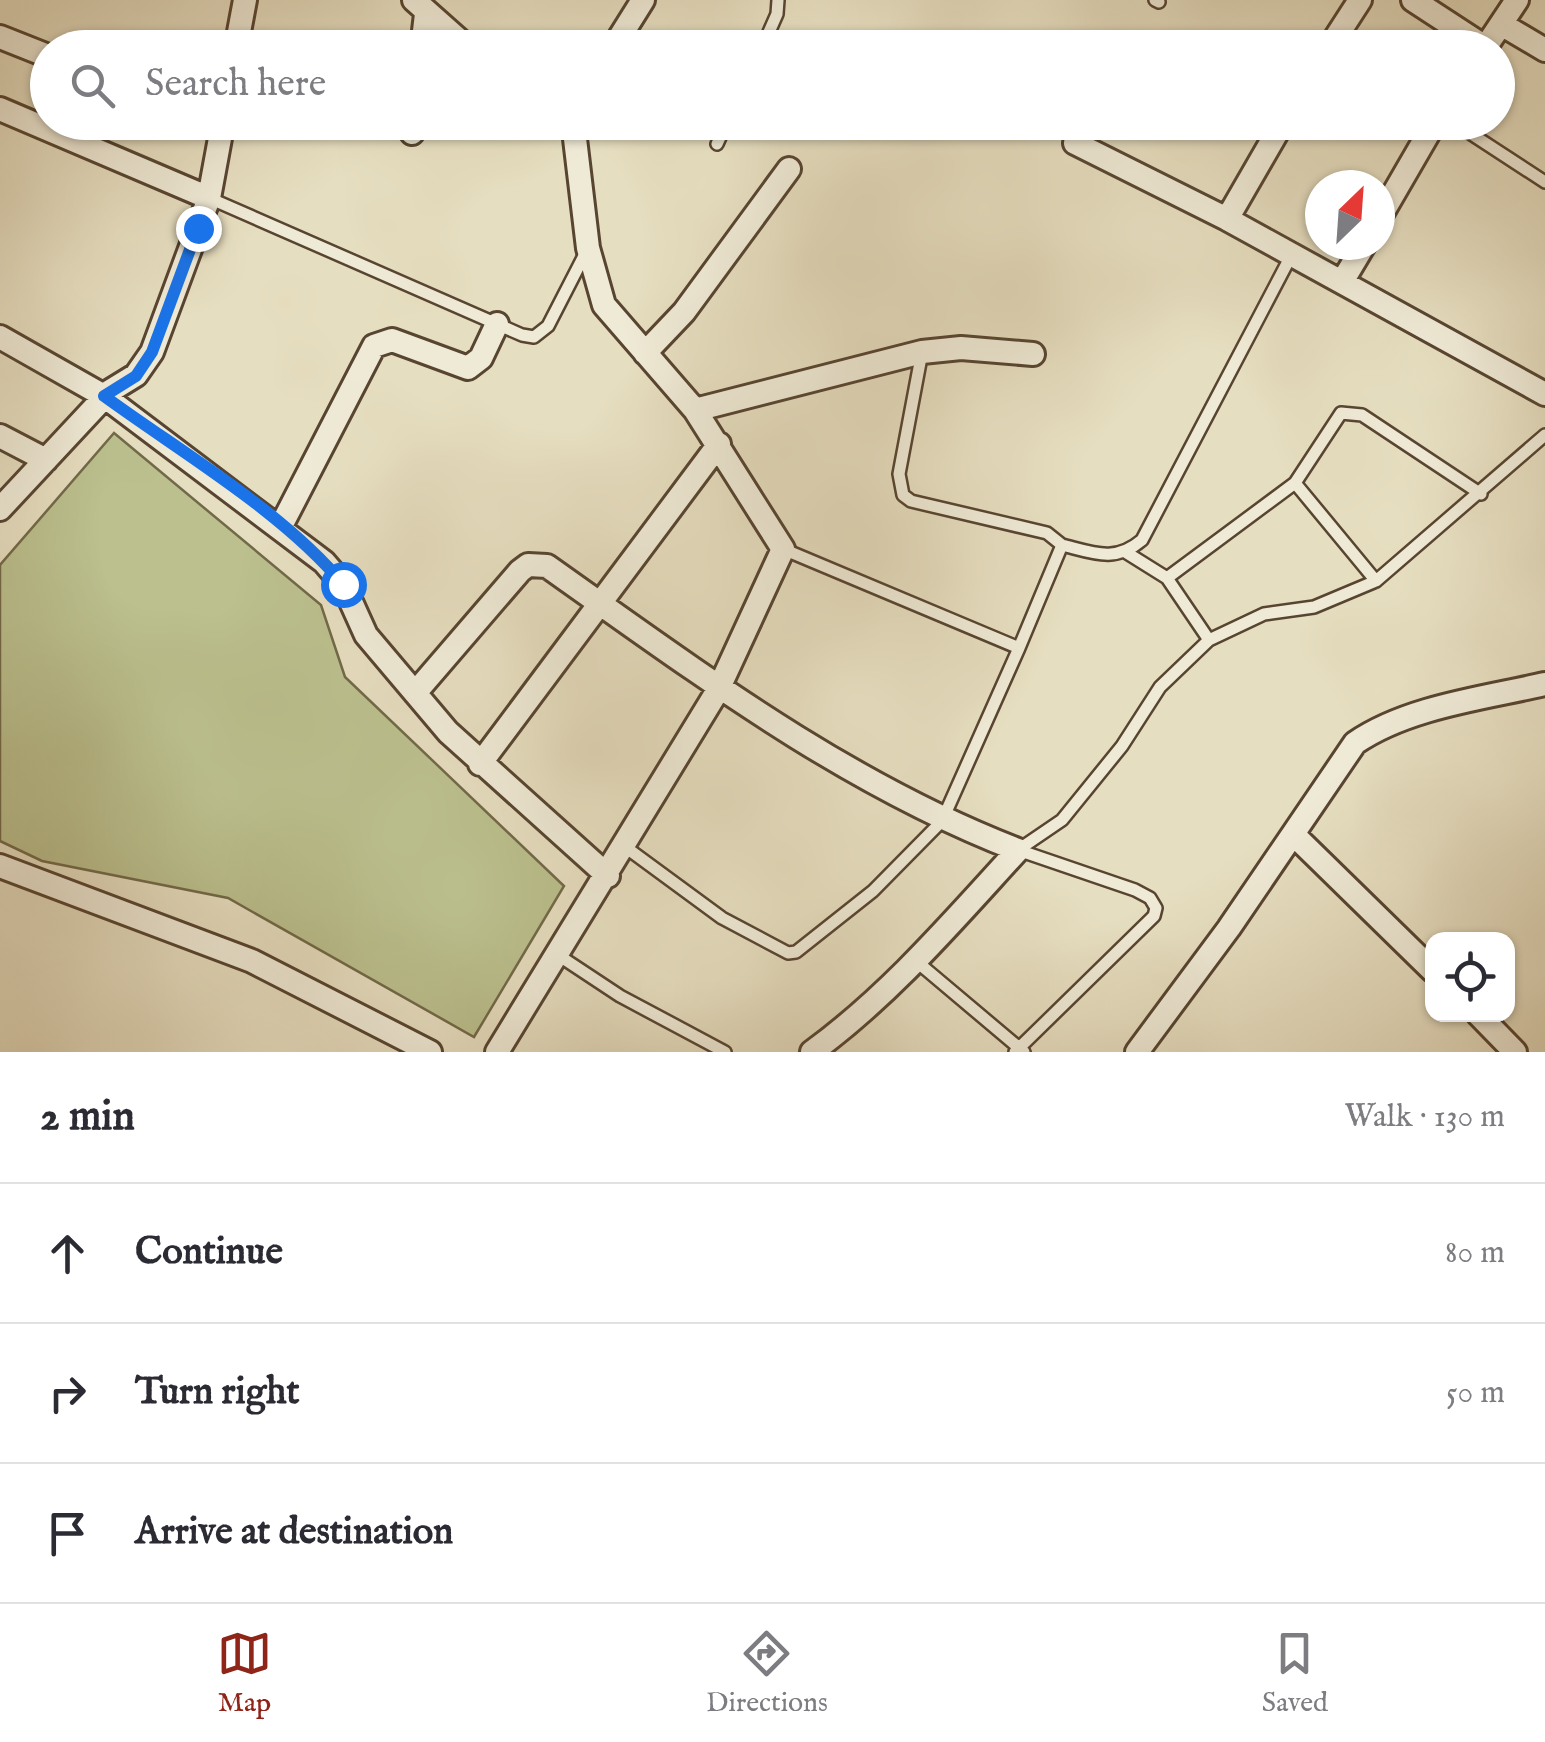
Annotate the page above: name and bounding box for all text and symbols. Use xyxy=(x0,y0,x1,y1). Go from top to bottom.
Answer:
search box xyxy=(30,30,1515,140)
icon: search xyxy=(65,58,120,113)
text: Search here xyxy=(145,61,326,109)
north arrow xyxy=(1305,170,1395,260)
route end xyxy=(176,206,222,252)
route start xyxy=(321,562,367,608)
map controls xyxy=(1425,932,1515,1022)
button: locate xyxy=(1425,932,1515,1022)
text: 2 min xyxy=(40,1091,135,1144)
text: Walk · 130 m xyxy=(1344,1097,1505,1138)
icon: ahead xyxy=(40,1226,95,1281)
text: Continue xyxy=(135,1229,283,1277)
text: 80 m xyxy=(1445,1233,1505,1274)
icon: right xyxy=(40,1366,95,1421)
text: Turn right xyxy=(135,1369,299,1417)
text: 50 m xyxy=(1446,1373,1505,1414)
icon: arrive xyxy=(40,1506,95,1561)
text: Arrive at destination xyxy=(135,1509,453,1557)
tab: Map xyxy=(217,1626,272,1721)
tab: Directions xyxy=(706,1626,828,1721)
tab: Saved xyxy=(1262,1626,1328,1721)

